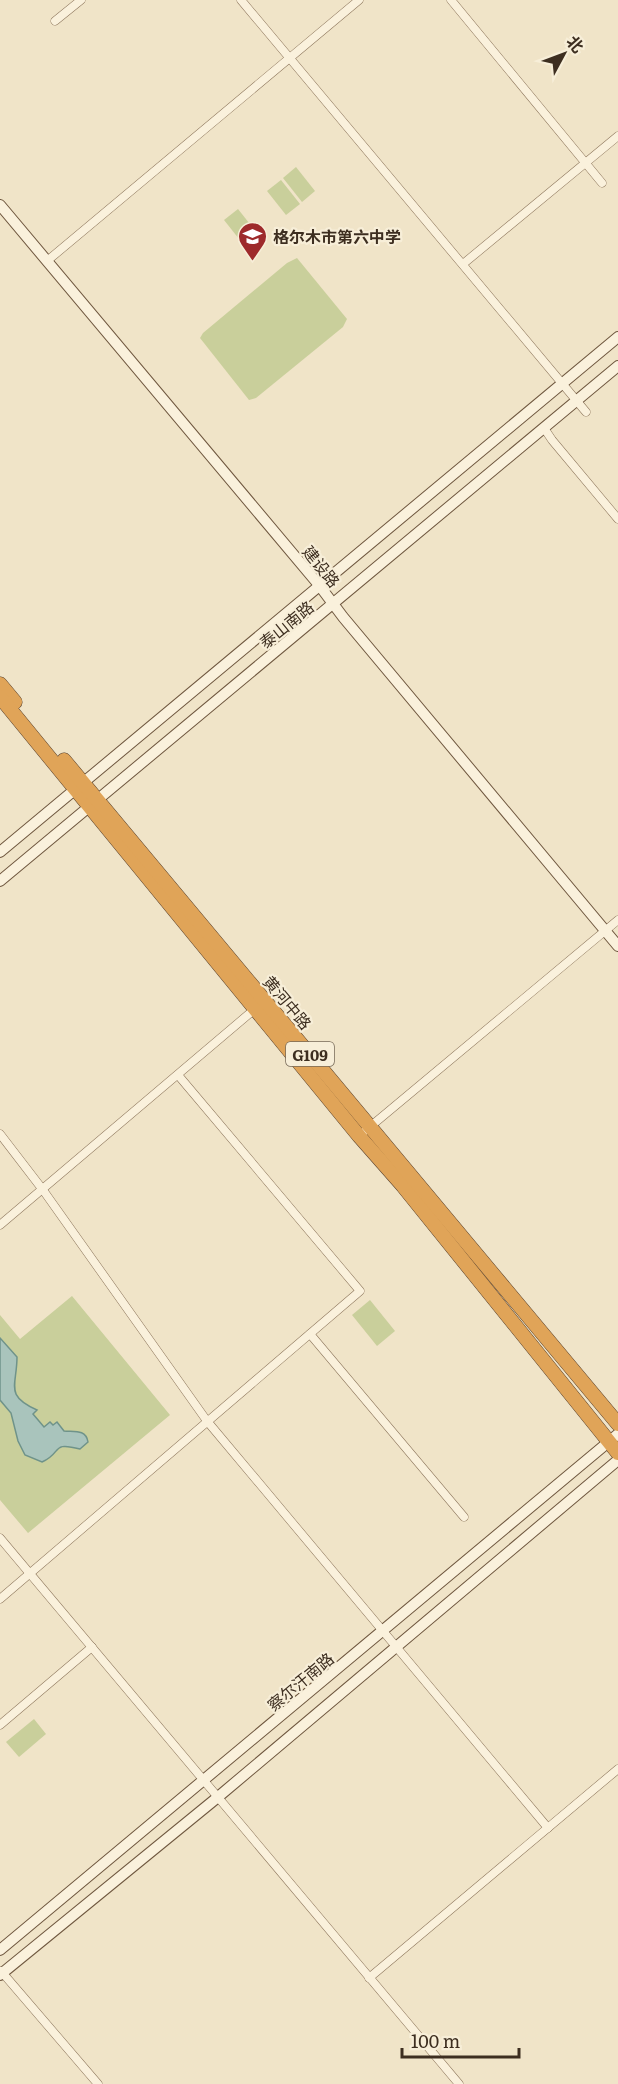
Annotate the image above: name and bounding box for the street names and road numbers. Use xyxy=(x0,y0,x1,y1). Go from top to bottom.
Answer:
street label: 建设路 xyxy=(298,540,346,592)
street label: 泰山南路 xyxy=(254,595,318,653)
street label: 黄河中路 xyxy=(258,970,318,1034)
road number: G109 xyxy=(286,1042,334,1066)
street label: 察尔汗南路 xyxy=(262,1646,338,1716)

